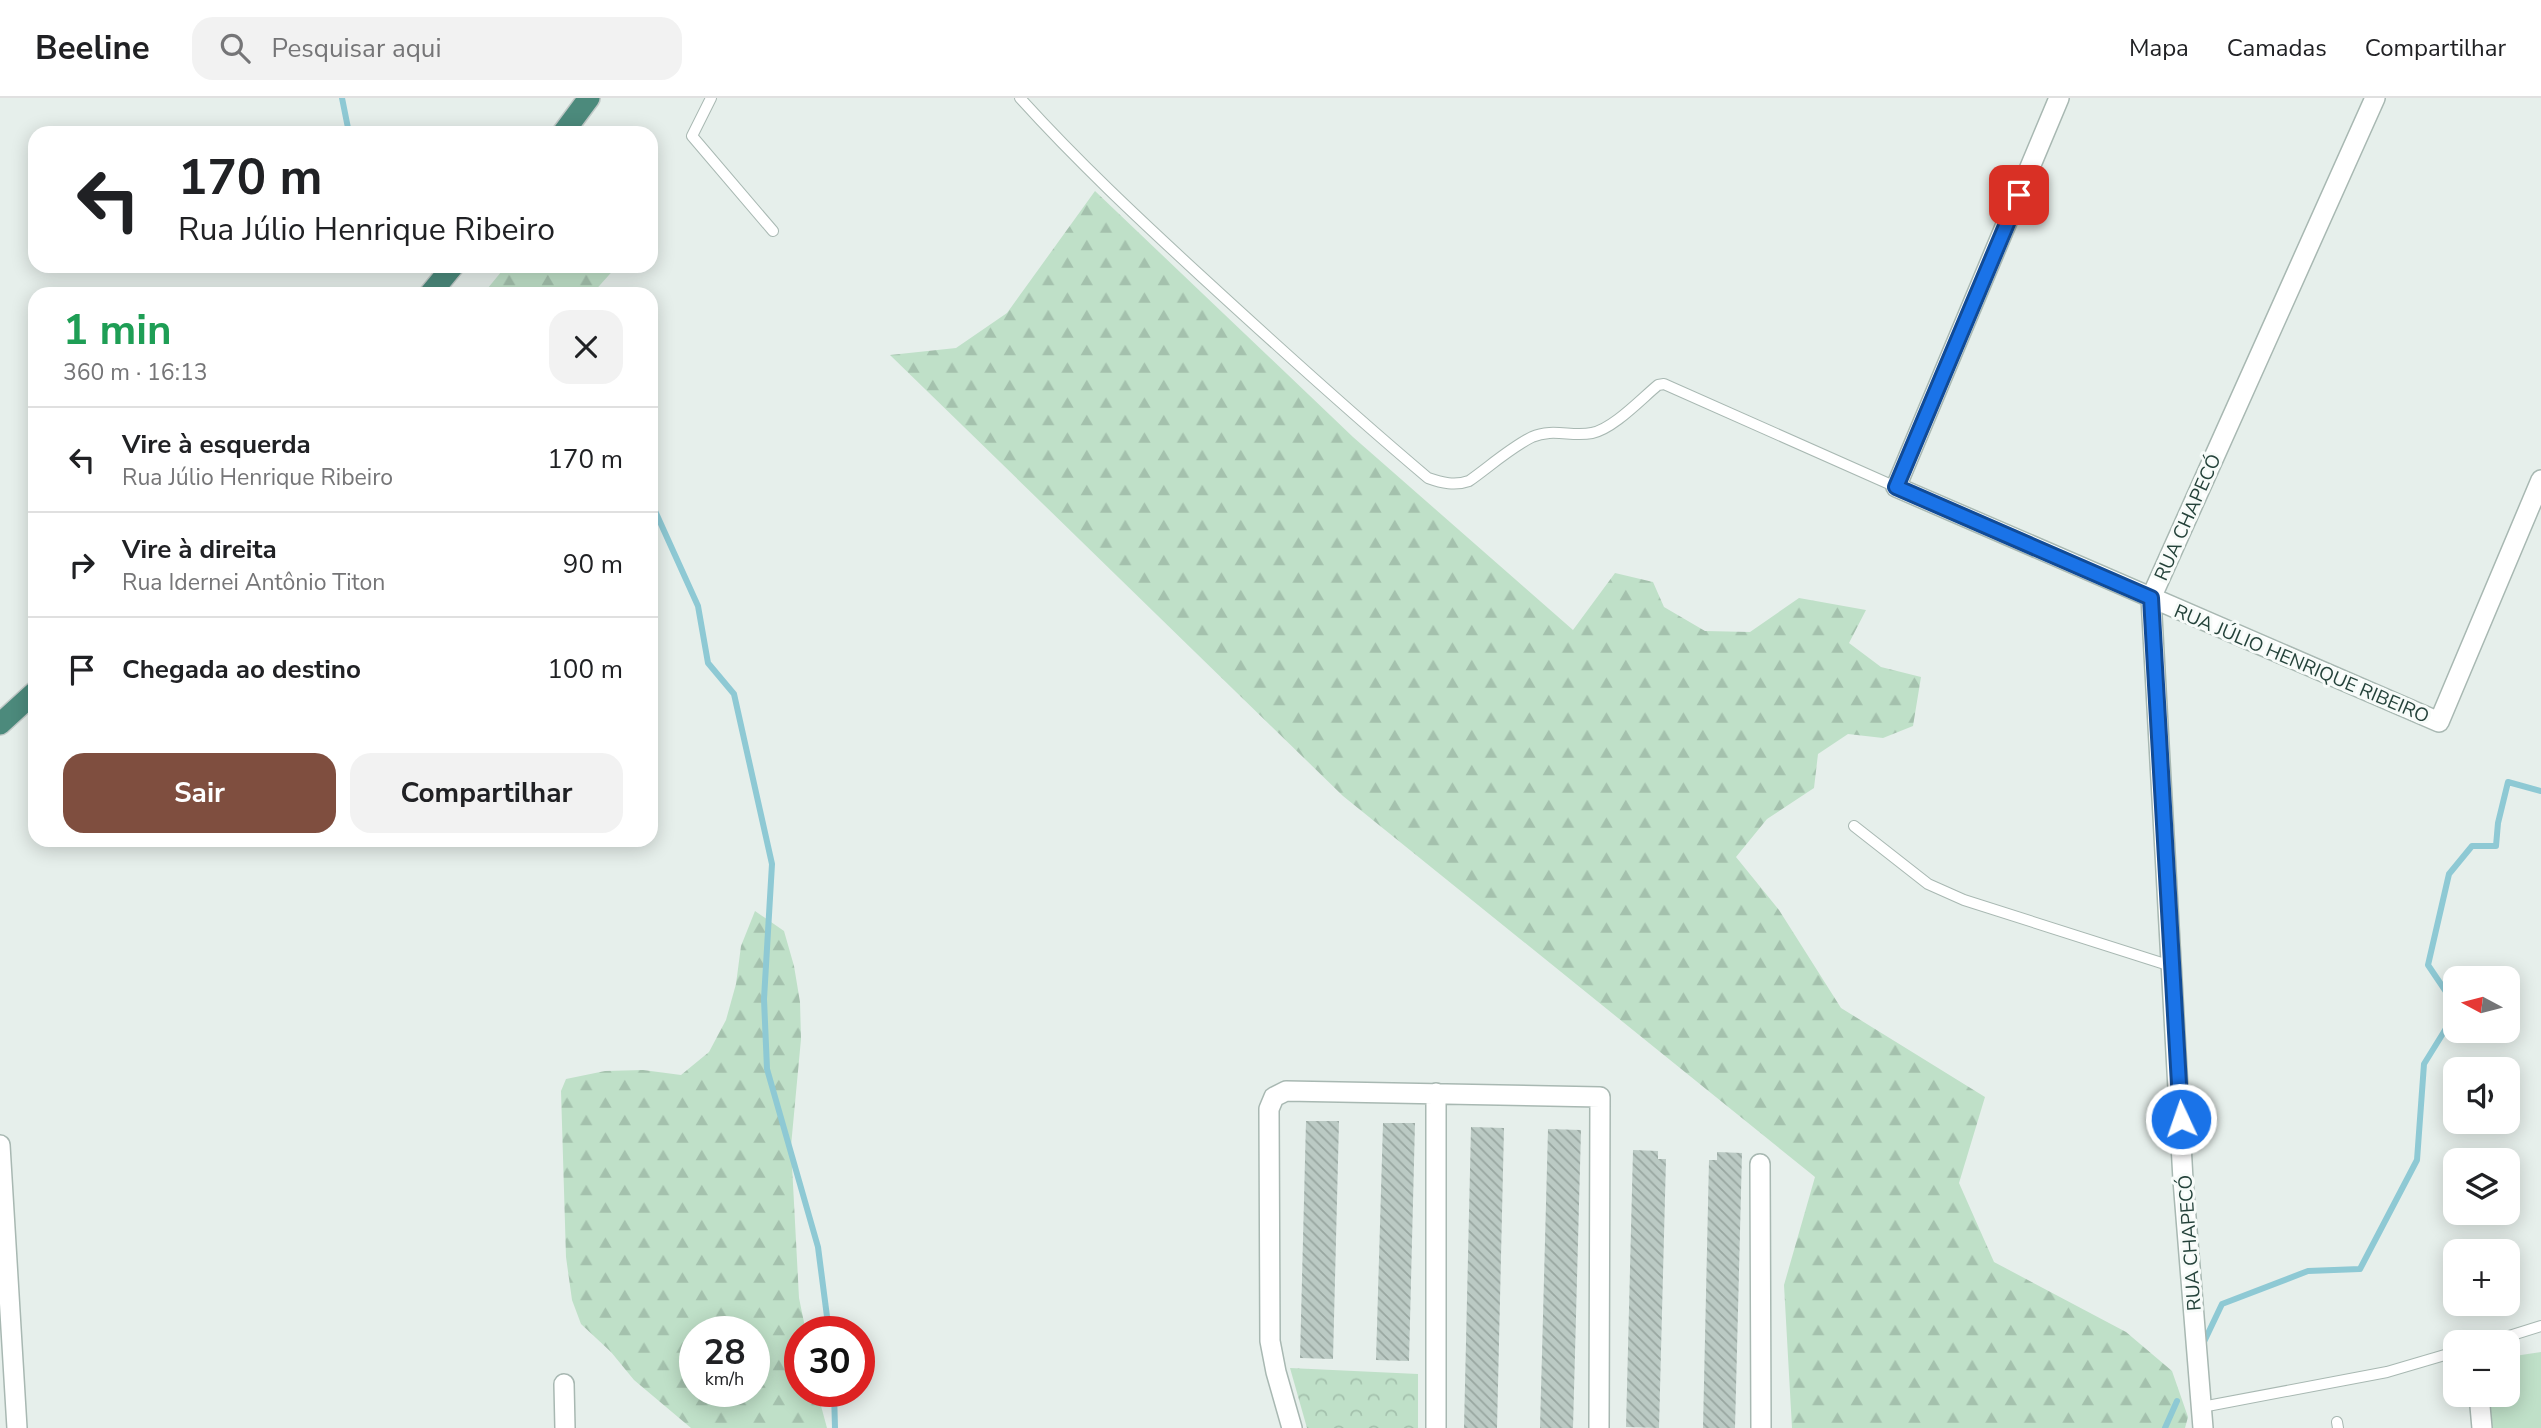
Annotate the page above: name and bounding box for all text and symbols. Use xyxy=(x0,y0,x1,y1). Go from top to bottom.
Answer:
search box xyxy=(192,17,682,80)
text: Beeline xyxy=(35,26,150,71)
icon: search xyxy=(216,29,254,67)
text: Pesquisar aqui xyxy=(272,31,441,66)
text: Mapa xyxy=(2129,32,2189,64)
text: Camadas xyxy=(2227,32,2327,64)
text: Compartilhar xyxy=(2365,32,2506,64)
text: 170 m xyxy=(178,144,322,211)
icon: left xyxy=(63,154,154,245)
pin xyxy=(1989,165,2049,225)
icon: arrive xyxy=(2000,176,2038,214)
text: Rua Júlio Henrique Ribeiro xyxy=(178,208,555,251)
text: 1 min xyxy=(63,302,172,359)
button: close xyxy=(549,310,623,384)
text: 360 m · 16:13 xyxy=(63,357,208,388)
text: Vire à esquerda xyxy=(122,427,311,462)
icon: left xyxy=(63,441,101,479)
text: 170 m xyxy=(547,442,623,477)
street label: RUA CHAPECÓ xyxy=(2148,450,2228,585)
text: Rua Júlio Henrique Ribeiro xyxy=(122,462,393,493)
text: Vire à direita xyxy=(122,532,277,567)
icon: right xyxy=(63,546,101,584)
text: 90 m xyxy=(563,547,623,582)
text: Rua Idernei Antônio Titon xyxy=(122,567,385,598)
street label: RUA JÚLIO HENRIQUE RIBEIRO xyxy=(2170,598,2433,730)
icon: arrive xyxy=(63,651,101,689)
text: Chegada ao destino xyxy=(122,652,361,687)
text: 100 m xyxy=(547,652,623,687)
button: Sair xyxy=(63,753,336,833)
button: Compartilhar xyxy=(350,753,623,833)
north arrow xyxy=(2443,966,2520,1043)
map controls xyxy=(2443,966,2520,1407)
button: sound xyxy=(2443,1057,2520,1134)
position arrow xyxy=(2144,1082,2218,1156)
button: layers xyxy=(2443,1148,2520,1225)
street label: RUA CHAPECÓ xyxy=(2172,1174,2208,1312)
button: + xyxy=(2443,1239,2520,1316)
speed limit sign: 30 xyxy=(784,1316,875,1407)
text: 28 xyxy=(703,1329,746,1376)
button: − xyxy=(2443,1330,2520,1407)
text: km/h xyxy=(705,1367,744,1391)

